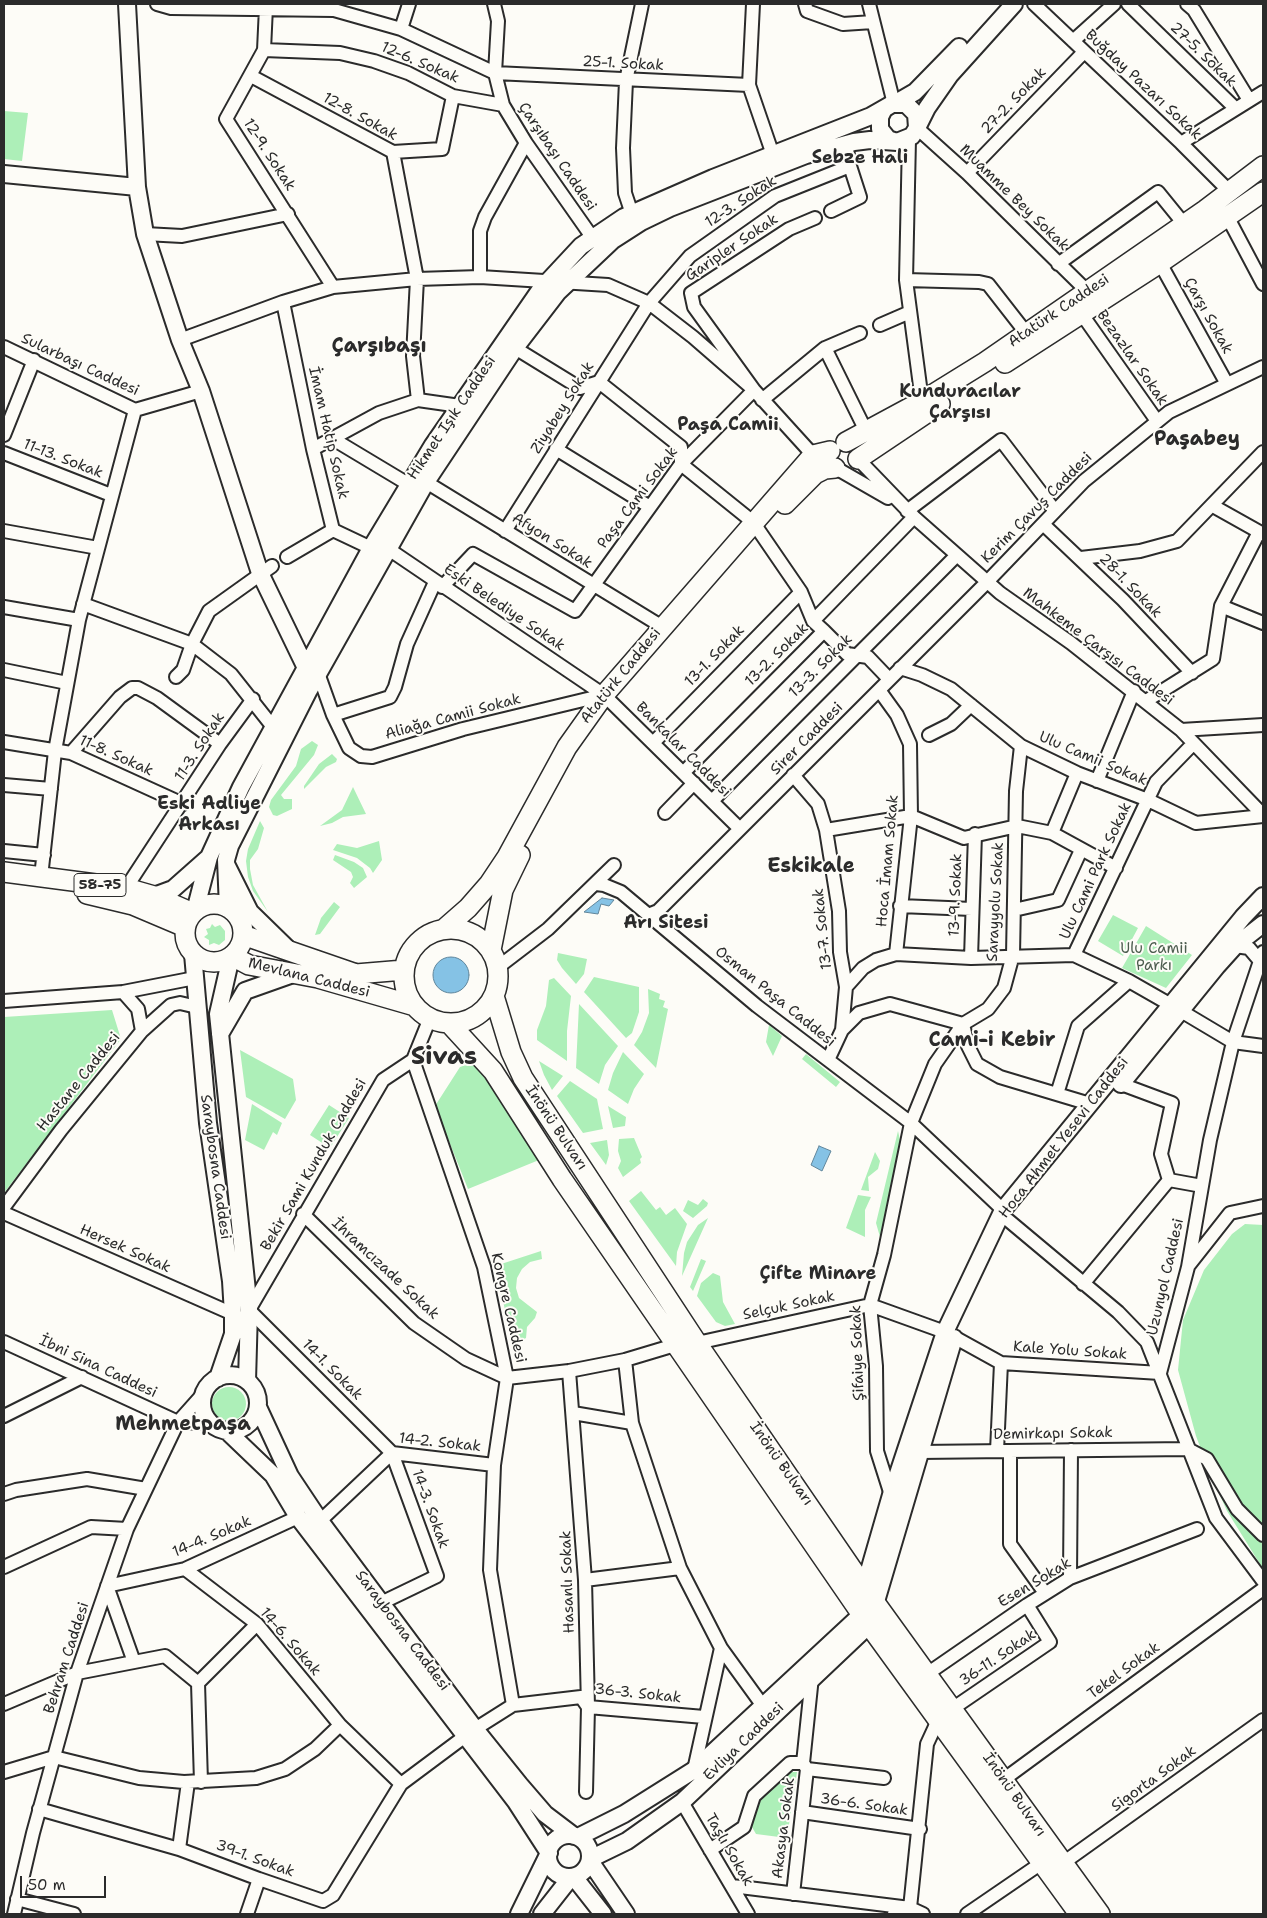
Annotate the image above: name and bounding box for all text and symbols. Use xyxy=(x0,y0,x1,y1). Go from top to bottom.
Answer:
street label: 27-5. Sokak xyxy=(1166,19,1240,91)
street label: Buğday Pazarı Sokak xyxy=(1081,26,1205,144)
street label: 12-6. Sokak xyxy=(378,38,462,88)
street label: 25-1. Sokak xyxy=(582,53,664,75)
street label: 27-2. Sokak xyxy=(978,64,1050,138)
street label: 12-8. Sokak xyxy=(320,89,400,145)
street label: Çarşıbaşı Caddesi xyxy=(514,99,600,215)
street label: 12-9. Sokak xyxy=(239,116,299,194)
street label: Muamme Bey Sokak xyxy=(955,141,1073,255)
district label: Sebze Hali xyxy=(812,147,908,169)
street label: 12-3. Sokak xyxy=(702,172,780,232)
street label: Garipler Sokak xyxy=(682,210,782,286)
street label: Atatürk Caddesi xyxy=(1005,271,1113,351)
street label: Çarşı Sokak xyxy=(1180,275,1236,357)
street label: Bezazlar Sokak xyxy=(1092,307,1172,409)
street label: Sularbaşı Caddesi xyxy=(18,330,142,400)
district label: Çarşıbaşı xyxy=(331,335,427,359)
street label: Hikmet Işık Caddesi xyxy=(404,353,500,483)
street label: Ziyabey Sokak xyxy=(528,359,598,457)
street label: İmam Hatip Sokak xyxy=(304,365,352,501)
district label: Kunduracılar Çarşısı xyxy=(899,381,1021,424)
district label: Paşa Camii xyxy=(677,414,779,436)
district label: Paşabey xyxy=(1154,428,1240,452)
street label: 11-13. Sokak xyxy=(21,436,105,482)
street label: Paşa Cami Sokak xyxy=(594,444,682,552)
street label: Kerim Çavuş Caddesi xyxy=(978,449,1096,567)
street label: Afyon Sokak xyxy=(509,509,595,573)
street label: 28-1. Sokak xyxy=(1095,550,1165,622)
street label: Eski Belediye Sokak xyxy=(440,561,568,655)
street label: Mahkeme Çarşısı Caddesi xyxy=(1019,584,1177,710)
street label: 13-2. Sokak xyxy=(742,620,812,690)
street label: 13-1. Sokak xyxy=(681,622,749,690)
street label: Atatürk Caddesi xyxy=(577,625,665,727)
street label: 13-3. Sokak xyxy=(785,630,857,702)
street label: Aliağa Camii Sokak xyxy=(383,690,523,744)
street label: Bankalar Caddesi xyxy=(632,699,734,801)
street label: Sirer Caddesi xyxy=(767,699,847,779)
street label: 11-3. Sokak xyxy=(171,709,229,785)
street label: Ulu Camii Sokak xyxy=(1036,728,1150,790)
street label: 11-8. Sokak xyxy=(76,732,156,780)
district label: Eski Adliye Arkası xyxy=(157,793,261,836)
street label: Hoca İmam Sokak xyxy=(873,794,903,928)
street label: Ulu Cami Park Sokak xyxy=(1056,800,1136,942)
street label: Sarayyolu Sokak xyxy=(984,842,1008,962)
street label: 13-9. Sokak xyxy=(946,853,966,937)
district label: Eskikale xyxy=(767,855,855,879)
road number: 58-75 xyxy=(74,874,126,896)
street label: 13-7. Sokak xyxy=(810,887,836,971)
district label: Arı Sitesi xyxy=(624,912,708,934)
park label: Ulu Camii Parkı xyxy=(1120,940,1188,975)
street label: Osman Paşa Caddesi xyxy=(711,943,839,1051)
street label: Mevlana Caddesi xyxy=(246,954,372,1002)
street label: Hastane Caddesi xyxy=(34,1029,124,1135)
district label: Cami-i Kebir xyxy=(929,1029,1055,1053)
district label: Sivas xyxy=(411,1042,477,1072)
street label: Hoca Ahmet Yesevi Caddesi xyxy=(995,1054,1133,1222)
street label: Bekir Sami Kunduk Caddesi xyxy=(257,1076,371,1254)
street label: İnönü Bulvarı xyxy=(521,1082,591,1174)
street label: Saraybosna Caddesi xyxy=(196,1093,234,1241)
street label: İhramcızade Sokak xyxy=(328,1215,442,1323)
street label: Uzunyol Caddesi xyxy=(1144,1217,1188,1337)
street label: Hersek Sokak xyxy=(77,1221,173,1277)
street label: Kongre Caddesi xyxy=(487,1251,529,1365)
district label: Çifte Minare xyxy=(760,1263,876,1285)
street label: Selçuk Sokak xyxy=(741,1287,837,1325)
street label: Şifaiye Sokak xyxy=(847,1305,869,1401)
street label: İbni Sina Caddesi xyxy=(36,1332,160,1402)
street label: 14-1. Sokak xyxy=(298,1336,366,1404)
street label: Kale Yolu Sokak xyxy=(1012,1338,1128,1364)
district label: Mehmetpaşa xyxy=(115,1413,251,1437)
street label: İnönü Bulvarı xyxy=(745,1419,817,1509)
street label: Demirkapı Sokak xyxy=(993,1424,1113,1444)
street label: 14-2. Sokak xyxy=(398,1430,482,1456)
street label: 14-3. Sokak xyxy=(407,1467,453,1551)
street label: 14-4. Sokak xyxy=(170,1512,254,1562)
street label: Hasanlı Sokak xyxy=(557,1530,579,1634)
street label: Esen Sokak xyxy=(995,1554,1075,1612)
street label: Saraybosna Caddesi xyxy=(351,1567,453,1695)
street label: Behram Caddesi xyxy=(40,1600,94,1716)
street label: 14-6. Sokak xyxy=(256,1604,324,1680)
street label: 36-11. Sokak xyxy=(956,1626,1040,1690)
street label: Tekel Sokak xyxy=(1084,1639,1164,1703)
street label: 36-3. Sokak xyxy=(594,1680,682,1708)
street label: Evliya Caddesi xyxy=(700,1699,788,1785)
street label: Sigorta Sokak xyxy=(1108,1742,1200,1816)
street label: İnönü Bulvarı xyxy=(978,1750,1050,1840)
street label: Akasya Sokak xyxy=(769,1776,799,1880)
street label: 36-6. Sokak xyxy=(819,1790,909,1820)
street label: Taşlı Sokak xyxy=(701,1810,757,1890)
street label: 39-1. Sokak xyxy=(213,1836,297,1882)
scale bar xyxy=(22,1866,109,1898)
text: 50 m xyxy=(28,1875,66,1895)

